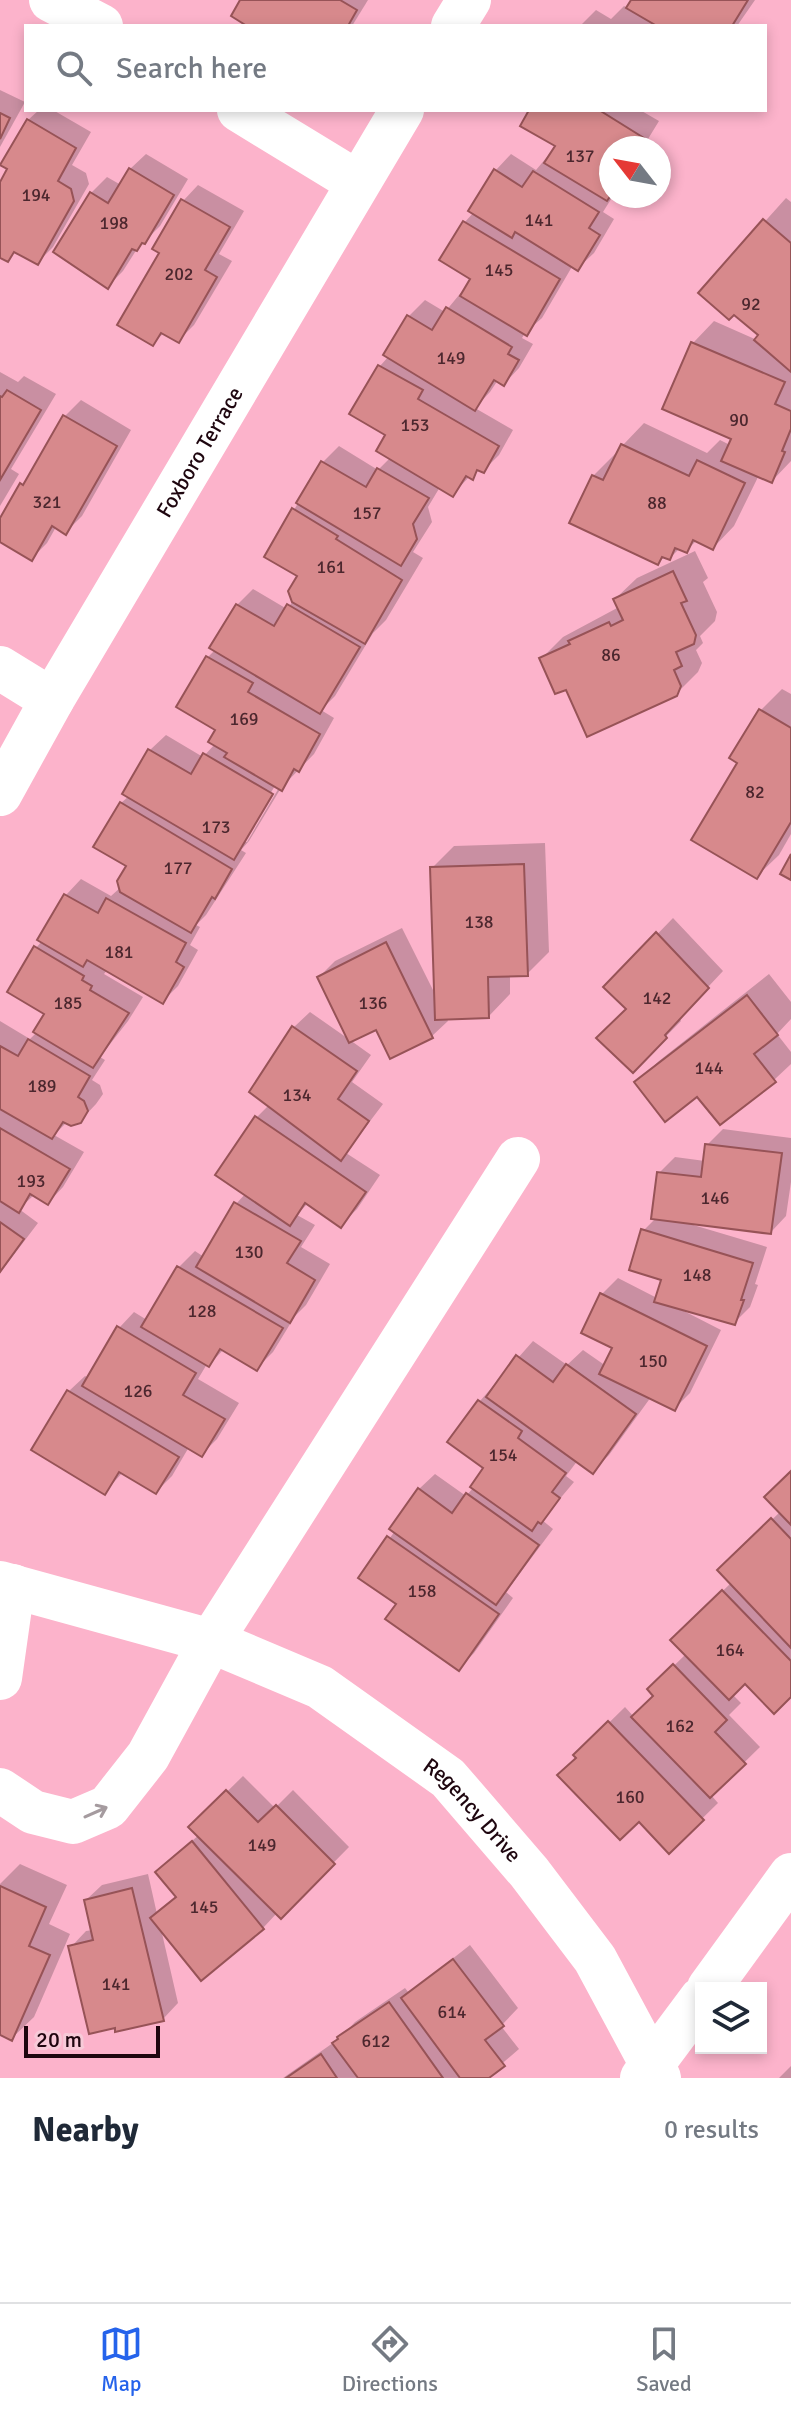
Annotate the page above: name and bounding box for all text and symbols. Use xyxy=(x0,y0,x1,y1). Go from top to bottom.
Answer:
search box xyxy=(24,24,767,112)
icon: search xyxy=(52,46,96,90)
text: Search here xyxy=(116,50,267,87)
north arrow xyxy=(599,136,671,208)
house number: 137 xyxy=(565,145,595,167)
house number: 194 xyxy=(21,184,51,206)
house number: 141 xyxy=(524,209,554,231)
house number: 198 xyxy=(99,212,129,234)
house number: 145 xyxy=(484,259,514,281)
house number: 202 xyxy=(164,263,194,285)
house number: 92 xyxy=(741,293,761,315)
house number: 149 xyxy=(436,347,466,369)
street label: Foxboro Terrace xyxy=(150,382,249,522)
house number: 90 xyxy=(729,409,749,431)
house number: 153 xyxy=(400,414,430,436)
house number: 321 xyxy=(32,491,62,513)
house number: 88 xyxy=(647,492,667,514)
house number: 157 xyxy=(352,502,382,524)
house number: 161 xyxy=(316,556,346,578)
house number: 86 xyxy=(601,644,621,666)
house number: 169 xyxy=(229,708,259,730)
house number: 82 xyxy=(745,781,765,803)
house number: 173 xyxy=(201,816,231,838)
house number: 177 xyxy=(163,857,193,879)
house number: 138 xyxy=(464,911,494,933)
house number: 181 xyxy=(104,941,134,963)
house number: 142 xyxy=(642,987,672,1009)
house number: 185 xyxy=(53,992,83,1014)
house number: 136 xyxy=(358,992,388,1014)
house number: 144 xyxy=(694,1057,724,1079)
house number: 189 xyxy=(27,1075,57,1097)
house number: 134 xyxy=(282,1084,312,1106)
house number: 193 xyxy=(16,1170,46,1192)
house number: 146 xyxy=(700,1187,730,1209)
house number: 130 xyxy=(234,1241,264,1263)
house number: 148 xyxy=(682,1264,712,1286)
house number: 128 xyxy=(187,1300,217,1322)
house number: 150 xyxy=(638,1350,668,1372)
house number: 126 xyxy=(123,1380,153,1402)
house number: 154 xyxy=(488,1444,518,1466)
house number: 158 xyxy=(407,1580,437,1602)
house number: 164 xyxy=(715,1639,745,1661)
house number: 162 xyxy=(665,1715,695,1737)
street label: Regency Drive xyxy=(418,1752,527,1868)
house number: 160 xyxy=(615,1786,645,1808)
one-way arrow xyxy=(84,1804,108,1819)
house number: 149 xyxy=(247,1834,277,1856)
house number: 145 xyxy=(189,1896,219,1918)
house number: 141 xyxy=(101,1973,131,1995)
map controls xyxy=(695,1982,767,2054)
button: layers xyxy=(695,1982,767,2054)
house number: 614 xyxy=(437,2001,467,2023)
scale bar xyxy=(24,2022,160,2058)
text: 20 m xyxy=(36,2026,82,2053)
house number: 612 xyxy=(361,2030,391,2052)
text: Nearby xyxy=(32,2109,139,2151)
text: 0 results xyxy=(664,2114,759,2146)
tab: Map xyxy=(99,2322,143,2397)
tab: Directions xyxy=(342,2322,438,2397)
tab: Saved xyxy=(636,2322,692,2397)

